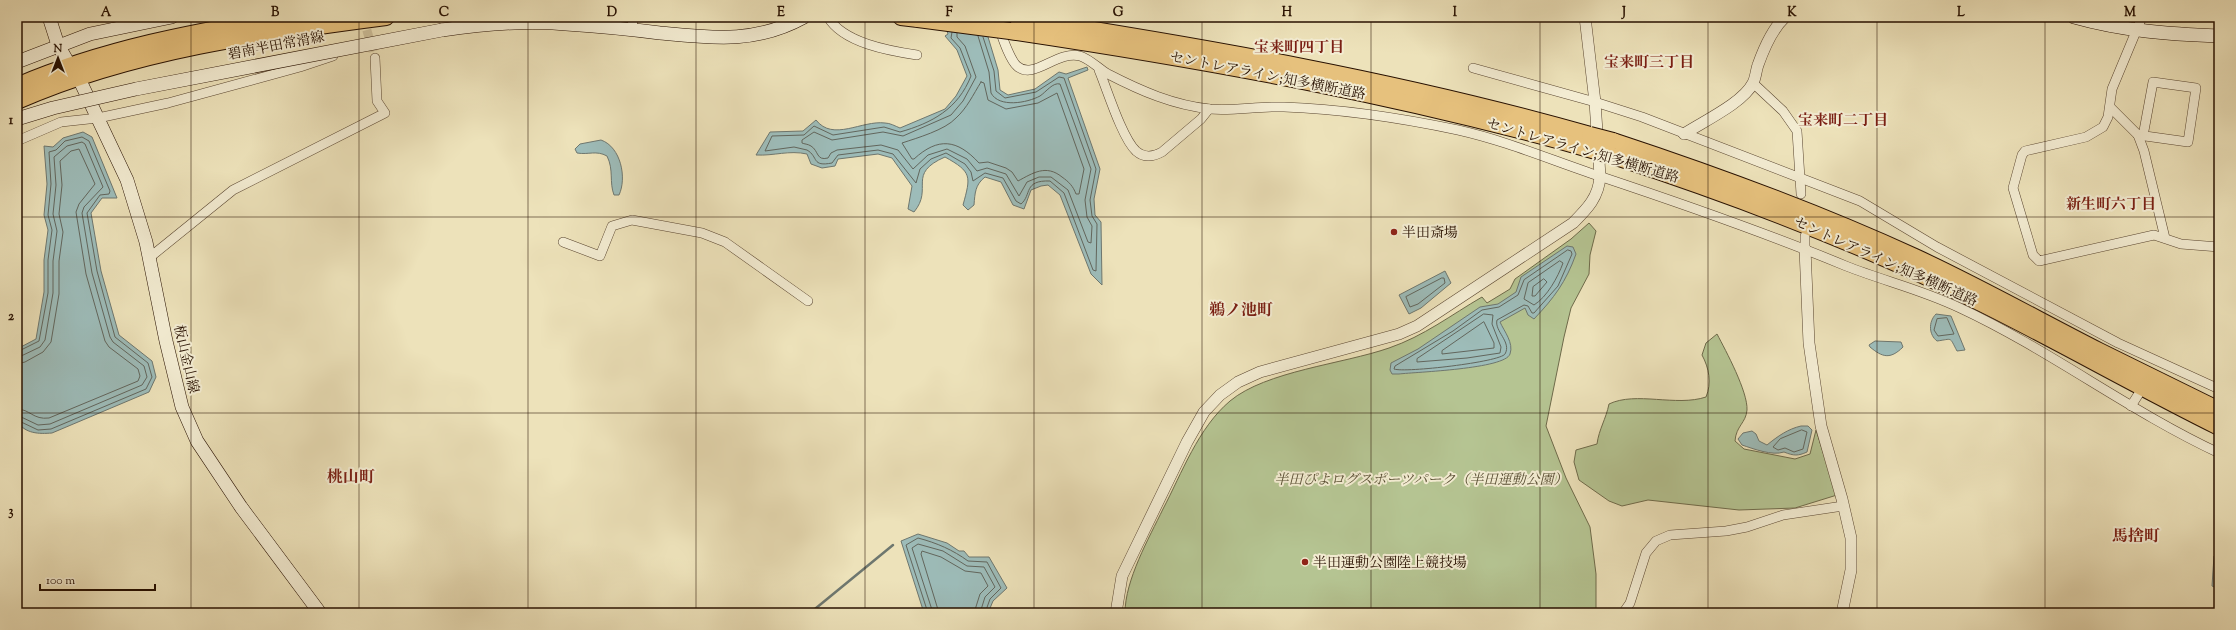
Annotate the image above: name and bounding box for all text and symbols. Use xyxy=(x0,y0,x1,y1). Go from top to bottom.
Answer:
text: A xyxy=(101,4,112,22)
text: B xyxy=(271,4,280,22)
text: C xyxy=(439,4,449,22)
text: D xyxy=(607,4,617,22)
text: E xyxy=(777,4,785,22)
text: F xyxy=(945,4,953,22)
text: G xyxy=(1113,4,1124,22)
text: H xyxy=(1282,4,1293,22)
text: I xyxy=(1453,4,1458,22)
text: J xyxy=(1621,4,1626,22)
text: K xyxy=(1787,4,1797,22)
text: L xyxy=(1957,4,1965,22)
text: M xyxy=(2124,4,2136,22)
street label: 碧南半田常滑線 xyxy=(226,28,326,66)
north arrow xyxy=(38,38,78,78)
district label: 宝来町四丁目 xyxy=(1254,38,1344,59)
text: N xyxy=(53,41,63,57)
street label: セントレアライン;知多横断道路 xyxy=(1168,48,1367,106)
district label: 宝来町三丁目 xyxy=(1604,53,1694,74)
district label: 宝来町二丁目 xyxy=(1798,111,1888,132)
text: 1 xyxy=(9,112,14,130)
street label: セントレアライン;知多横断道路 xyxy=(1484,115,1681,189)
district label: 新生町六丁目 xyxy=(2066,195,2156,216)
street label: セントレアライン;知多横断道路 xyxy=(1790,213,1980,312)
place label: 半田斎場 xyxy=(1402,224,1458,244)
marker: 半田斎場 xyxy=(1389,227,1399,237)
district label: 鵜ノ池町 xyxy=(1209,300,1273,323)
text: 2 xyxy=(8,308,15,326)
street label: 板山金山線 xyxy=(167,323,203,396)
district label: 桃山町 xyxy=(327,467,375,490)
park label: 半田ぴよログスポーツパーク（半田運動公園） xyxy=(1274,471,1568,491)
text: 3 xyxy=(8,503,14,521)
district label: 馬捨町 xyxy=(2112,526,2160,549)
place label: 半田運動公園陸上競技場 xyxy=(1313,554,1467,574)
marker: 半田運動公園陸上競技場 xyxy=(1300,557,1310,567)
scale bar xyxy=(40,566,155,592)
text: 100 m xyxy=(46,572,75,590)

